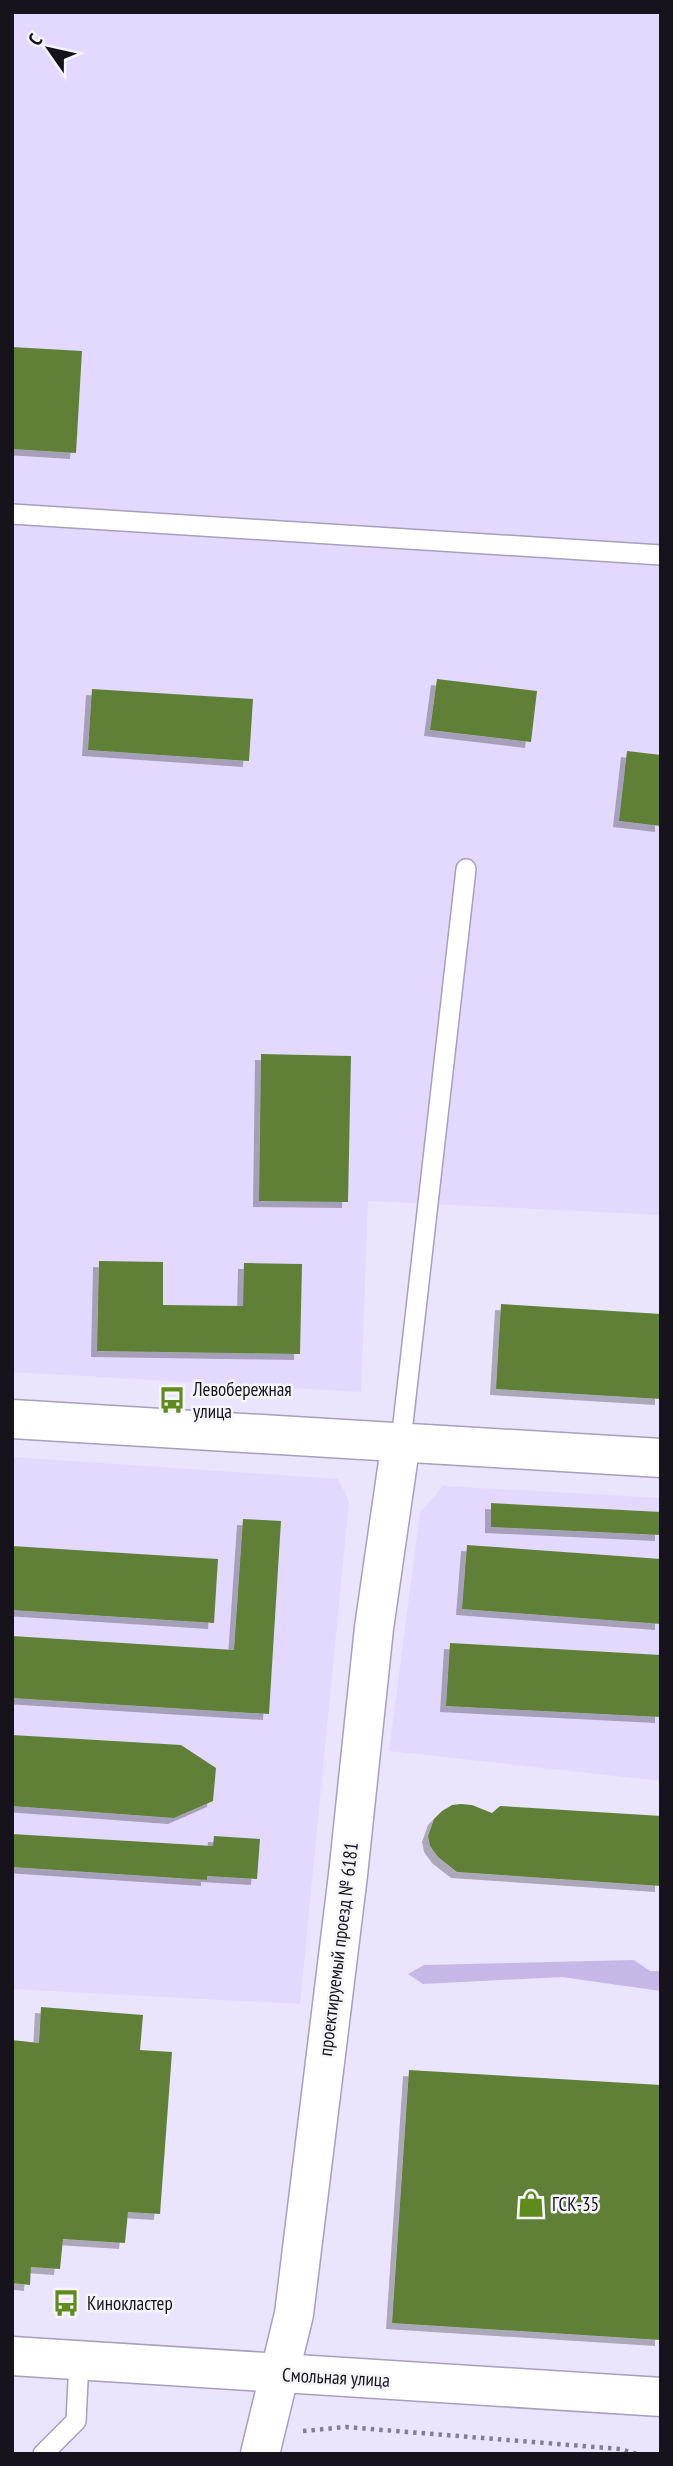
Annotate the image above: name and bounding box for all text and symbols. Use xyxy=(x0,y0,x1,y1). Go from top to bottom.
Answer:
north arrow xyxy=(14,14,84,84)
text: С xyxy=(23,29,47,50)
place label: Левобережная улица xyxy=(192,1377,292,1423)
bus stop icon: Левобережная улица xyxy=(157,1385,187,1415)
street label: проектируемый проезд № 6181 xyxy=(313,1841,363,2057)
shop icon: ГСК-35 xyxy=(516,2189,546,2219)
place label: ГСК-35 xyxy=(552,2192,599,2216)
bus stop icon: Кинокластер xyxy=(51,2288,81,2318)
place label: Кинокластер xyxy=(87,2291,173,2315)
street label: Смольная улица xyxy=(282,2362,390,2392)

